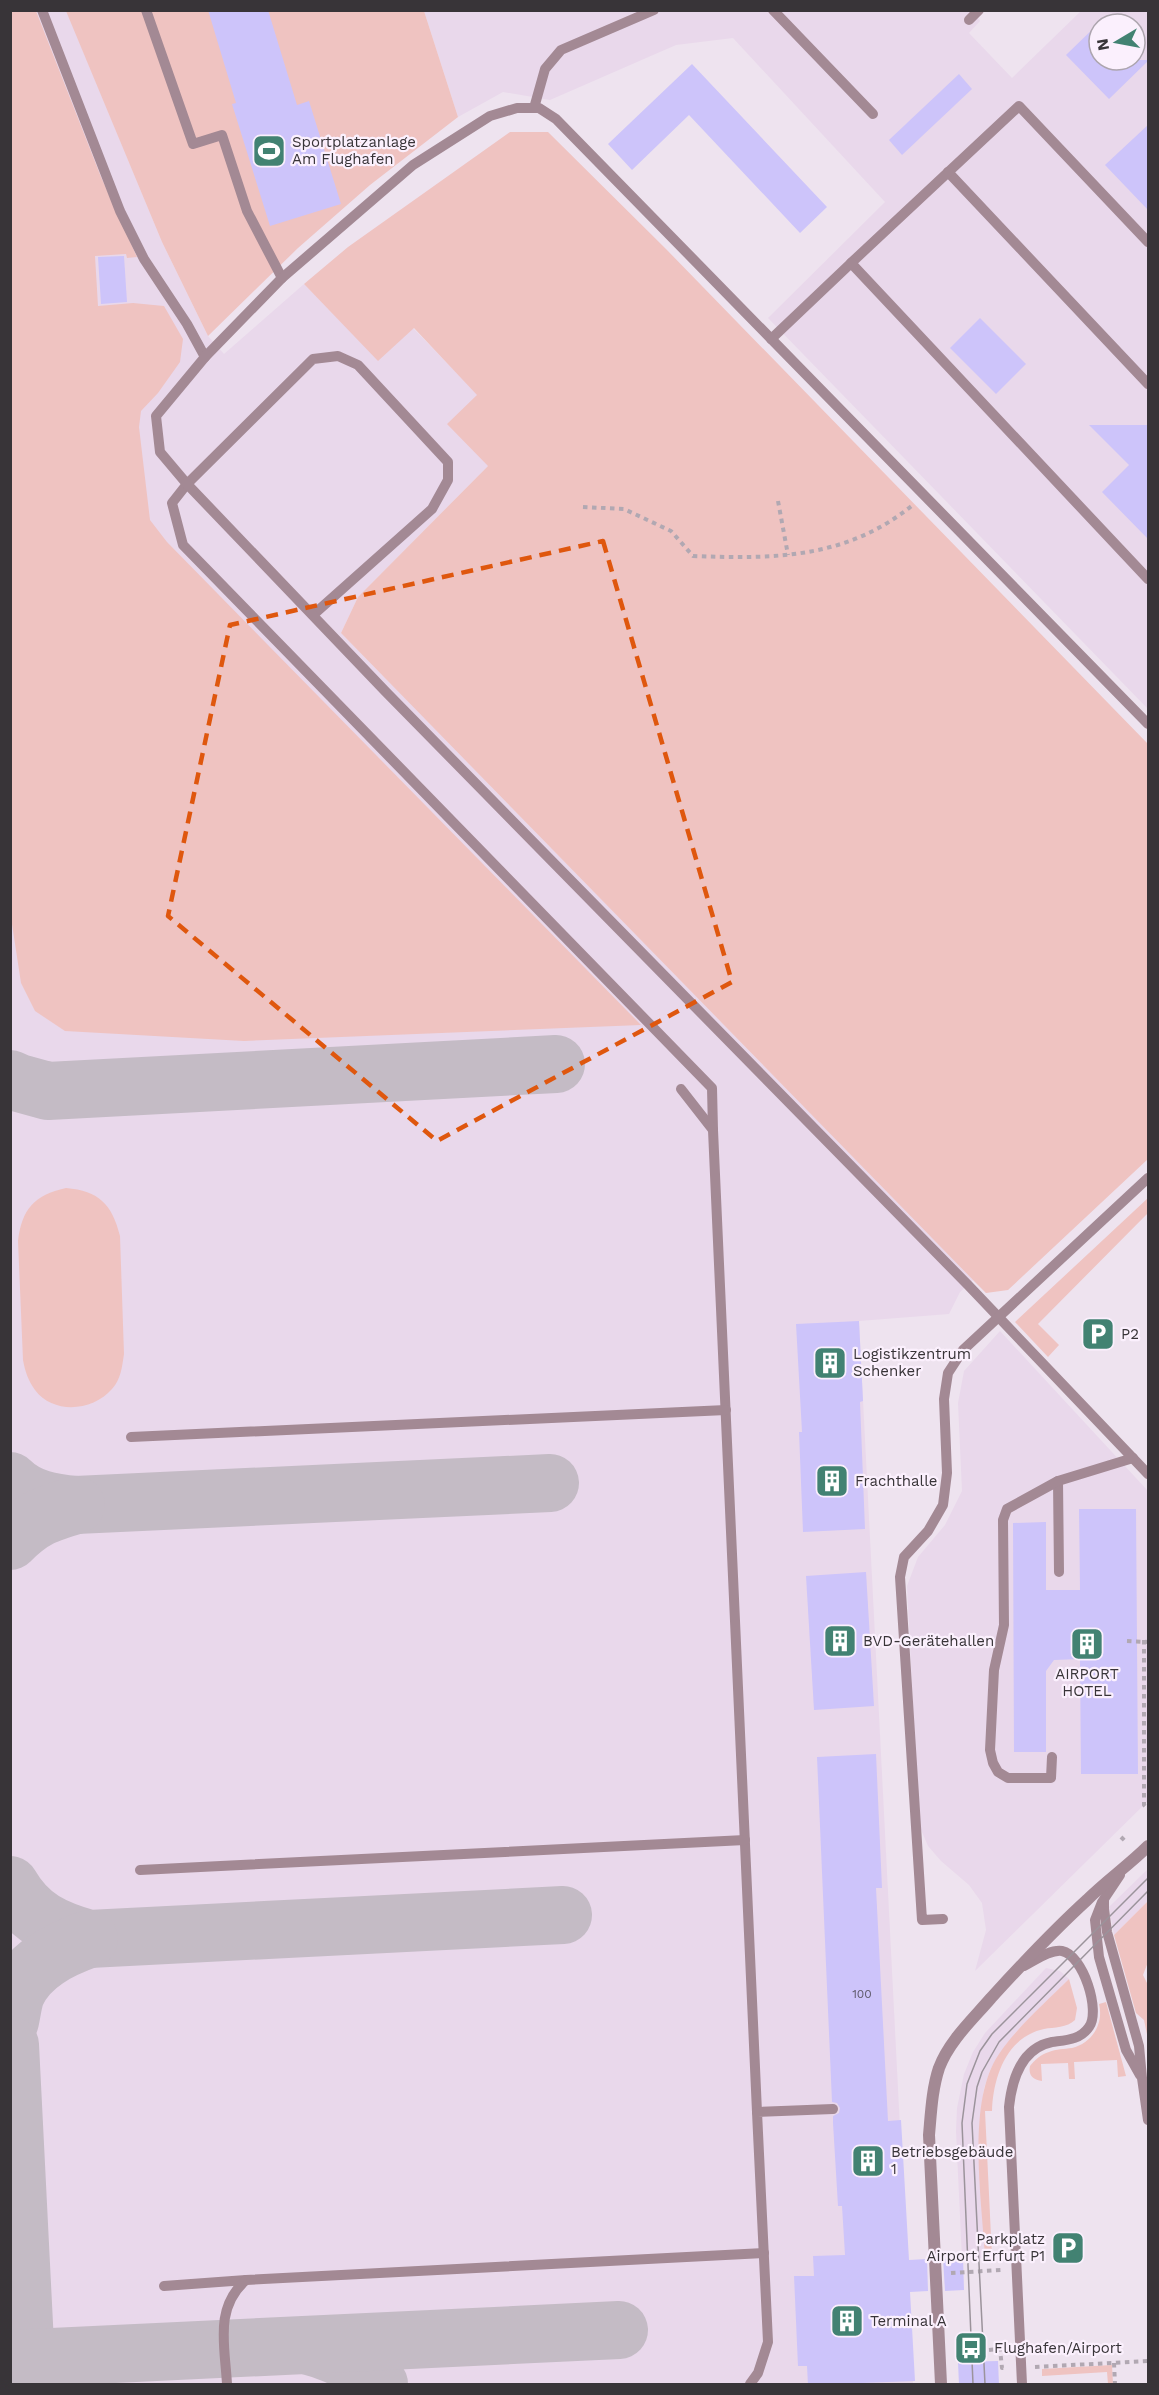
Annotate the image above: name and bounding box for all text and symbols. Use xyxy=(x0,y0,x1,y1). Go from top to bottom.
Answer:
north arrow xyxy=(1087,12,1147,72)
text: N xyxy=(1092,37,1113,52)
sports icon: Sportplatzanlage Am Flughafen xyxy=(251,133,287,169)
place label: Sportplatzanlage Am Flughafen xyxy=(292,133,416,168)
parking icon: P2 xyxy=(1080,1316,1116,1352)
place label: P2 xyxy=(1121,1325,1139,1343)
building icon: Logistikzentrum Schenker xyxy=(812,1345,848,1381)
place label: Logistikzentrum Schenker xyxy=(853,1345,971,1380)
building icon: Frachthalle xyxy=(814,1463,850,1499)
place label: Frachthalle xyxy=(855,1472,937,1490)
building icon: BVD-Gerätehallen xyxy=(822,1623,858,1659)
building icon: AIRPORT HOTEL xyxy=(1069,1626,1105,1662)
place label: BVD-Gerätehallen xyxy=(863,1632,994,1650)
place label: AIRPORT HOTEL xyxy=(1055,1665,1119,1700)
house number: 100 xyxy=(852,1987,872,2001)
building icon: Betriebsgebäude 1 xyxy=(850,2143,886,2179)
place label: Betriebsgebäude 1 xyxy=(891,2143,1013,2178)
place label: Parkplatz Airport Erfurt P1 xyxy=(927,2230,1045,2265)
parking icon: Parkplatz Airport Erfurt P1 xyxy=(1050,2230,1086,2266)
building icon: Terminal A xyxy=(829,2303,865,2339)
place label: Terminal A xyxy=(870,2312,947,2330)
bus stop icon: Flughafen/Airport xyxy=(953,2330,989,2366)
place label: Flughafen/Airport xyxy=(994,2339,1122,2357)

